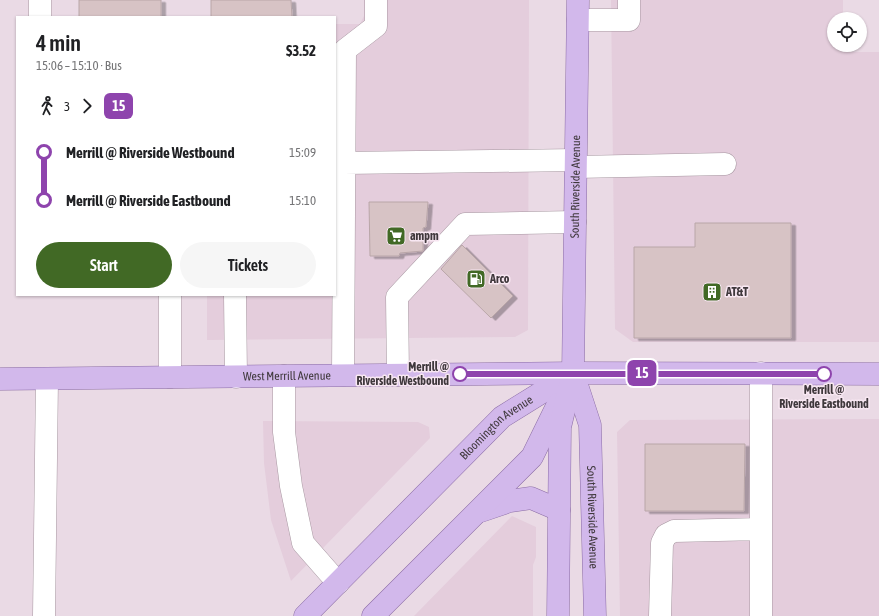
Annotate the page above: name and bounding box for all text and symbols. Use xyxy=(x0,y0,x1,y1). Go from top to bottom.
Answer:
map controls xyxy=(827,12,867,52)
button: locate xyxy=(827,12,867,52)
text: 4 min xyxy=(36,30,81,56)
text: $3.52 xyxy=(286,42,316,59)
text: 15:06 – 15:10 · Bus xyxy=(36,58,122,73)
icon: walk xyxy=(36,95,58,117)
icon: forward xyxy=(76,95,98,117)
text: 15 xyxy=(112,98,125,114)
text: 3 xyxy=(64,99,70,114)
street label: South Riverside Avenue xyxy=(568,135,583,238)
text: Merrill @ Riverside Westbound xyxy=(66,144,235,161)
text: 15:09 xyxy=(289,145,316,160)
text: Merrill @ Riverside Eastbound xyxy=(66,192,231,209)
text: 15:10 xyxy=(289,193,316,208)
supermarket icon: ampm xyxy=(385,225,407,247)
place label: ampm xyxy=(410,229,439,243)
button: Start xyxy=(36,242,172,288)
button: Tickets xyxy=(180,242,316,288)
fuel station icon: Arco xyxy=(465,268,487,290)
place label: Arco xyxy=(489,272,510,286)
building icon: AT&T xyxy=(701,281,723,303)
place label: AT&T xyxy=(725,285,749,299)
place label: Merrill @ Riverside Westbound xyxy=(357,360,449,388)
line badge: 15 xyxy=(624,360,660,386)
text: 15 xyxy=(635,365,649,381)
marker: Merrill @ Riverside Westbound xyxy=(452,366,468,382)
marker: Merrill @ Riverside Eastbound xyxy=(816,366,832,382)
street label: West Merrill Avenue xyxy=(243,369,331,383)
place label: Merrill @ Riverside Eastbound xyxy=(779,383,869,411)
street label: Bloomington Avenue xyxy=(457,393,535,463)
street label: South Riverside Avenue xyxy=(584,466,601,569)

